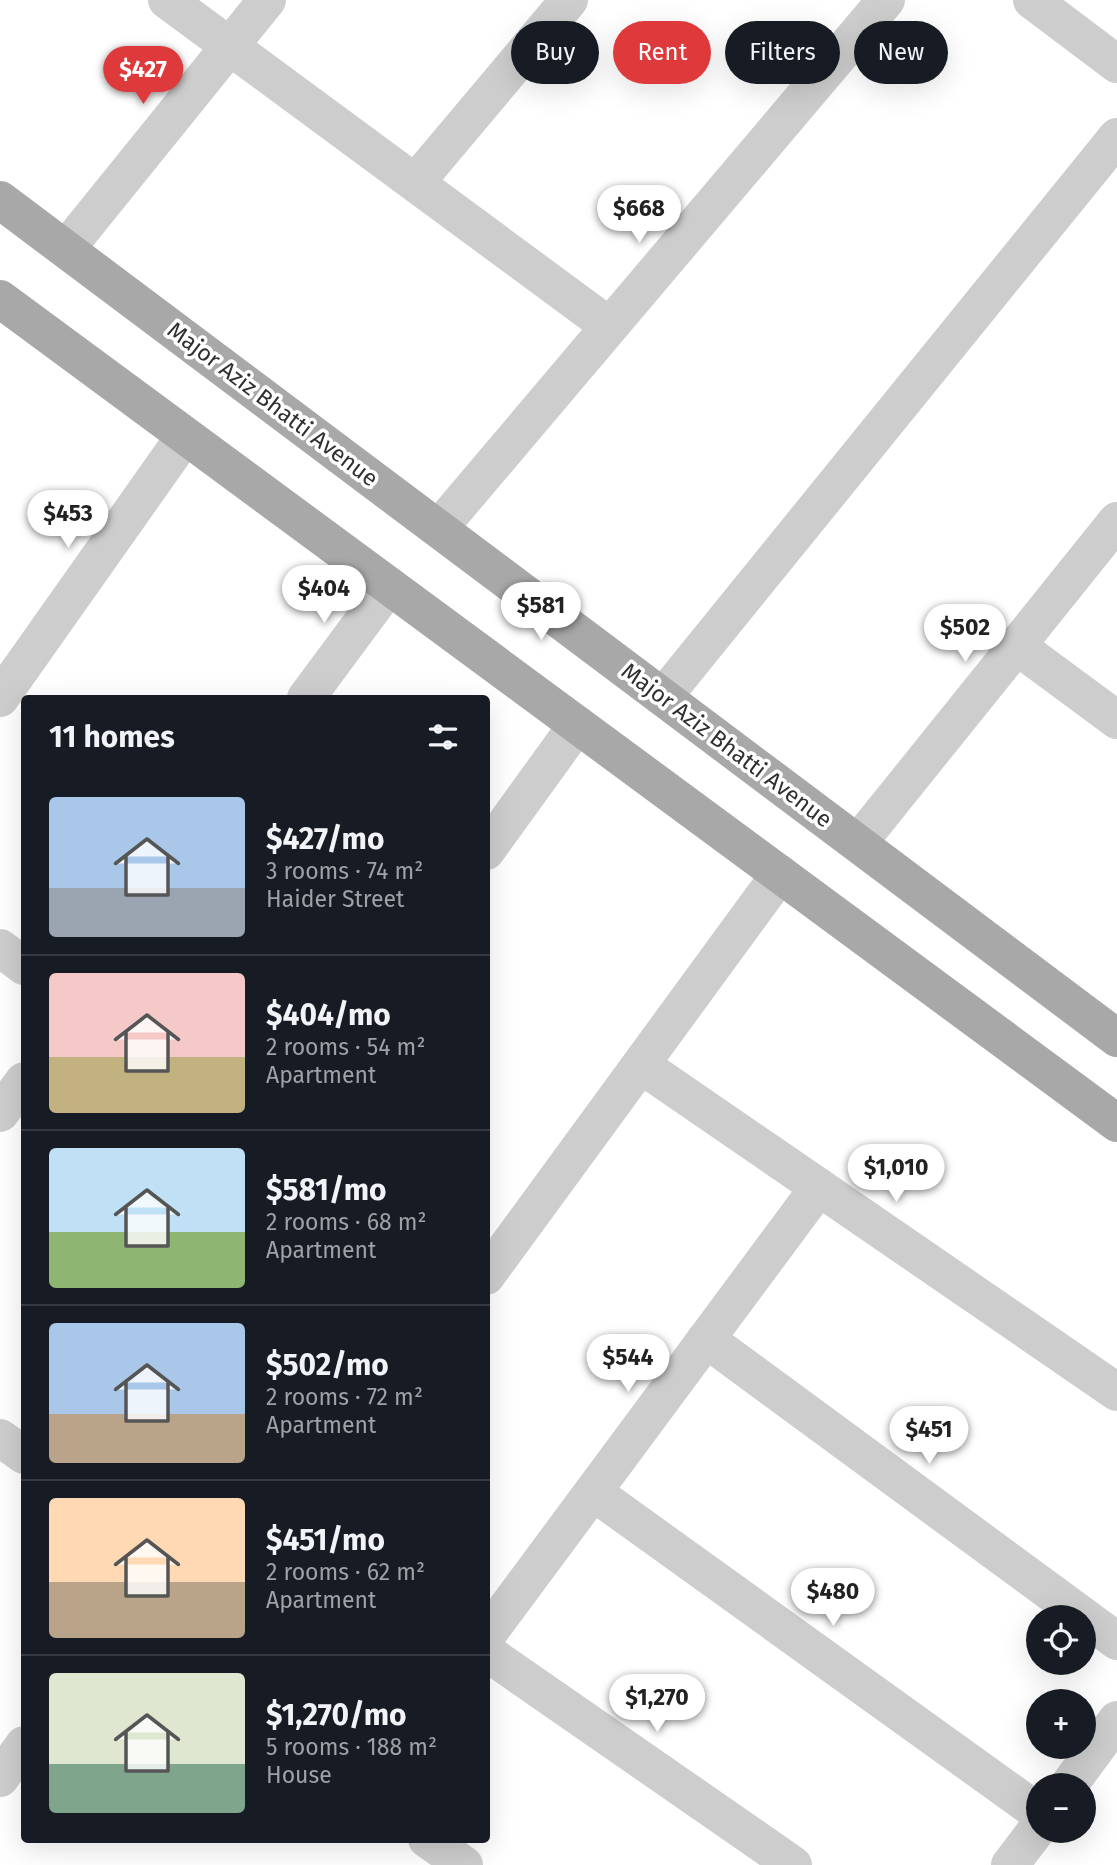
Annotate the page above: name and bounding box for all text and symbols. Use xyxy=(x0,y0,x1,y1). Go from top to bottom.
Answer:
chip: Buy xyxy=(511,21,599,84)
chip: Rent xyxy=(613,21,711,84)
chip: Filters xyxy=(725,21,840,84)
chip: New xyxy=(854,21,948,84)
pin: $427 xyxy=(102,46,184,106)
text: $427 xyxy=(119,55,167,83)
pin: $668 xyxy=(598,186,680,245)
text: $668 xyxy=(613,194,665,222)
street label: Major Aziz Bhatti Avenue xyxy=(162,316,384,492)
pin: $453 xyxy=(27,490,109,550)
text: $453 xyxy=(43,499,93,527)
pin: $404 xyxy=(283,566,365,625)
text: $404 xyxy=(298,574,350,602)
pin: $581 xyxy=(500,582,582,642)
text: $581 xyxy=(517,591,565,619)
pin: $502 xyxy=(924,604,1006,664)
text: $502 xyxy=(940,613,990,641)
street label: Major Aziz Bhatti Avenue xyxy=(616,657,838,833)
icon: filters xyxy=(424,718,462,756)
text: 11 homes xyxy=(49,719,175,755)
text: $427/mo xyxy=(266,821,384,857)
icon: home xyxy=(105,825,189,909)
text: 3 rooms · 74 m² xyxy=(266,857,423,885)
text: Haider Street xyxy=(266,885,404,913)
text: $404/mo xyxy=(266,997,391,1033)
icon: home xyxy=(105,1001,189,1085)
text: 2 rooms · 54 m² xyxy=(266,1033,425,1061)
text: Apartment xyxy=(266,1061,376,1089)
pin: $1,010 xyxy=(839,1144,953,1204)
text: $1,010 xyxy=(864,1153,928,1181)
text: $581/mo xyxy=(266,1172,387,1208)
icon: home xyxy=(105,1176,189,1260)
text: 2 rooms · 68 m² xyxy=(266,1208,427,1236)
text: Apartment xyxy=(266,1236,376,1264)
pin: $544 xyxy=(587,1334,669,1394)
text: $544 xyxy=(603,1343,653,1371)
text: $502/mo xyxy=(266,1347,389,1383)
icon: home xyxy=(105,1351,189,1435)
text: 2 rooms · 72 m² xyxy=(266,1383,423,1411)
pin: $451 xyxy=(888,1406,970,1466)
text: Apartment xyxy=(266,1411,376,1439)
text: $451 xyxy=(905,1415,953,1443)
text: $451/mo xyxy=(266,1522,385,1558)
icon: home xyxy=(105,1526,189,1610)
text: 2 rooms · 62 m² xyxy=(266,1558,425,1586)
pin: $480 xyxy=(792,1568,874,1628)
text: $480 xyxy=(807,1577,859,1605)
text: Apartment xyxy=(266,1586,376,1614)
map controls xyxy=(1026,1605,1096,1843)
button: locate xyxy=(1026,1605,1096,1675)
pin: $1,270 xyxy=(600,1674,714,1734)
text: $1,270 xyxy=(625,1683,689,1711)
button: + xyxy=(1026,1689,1096,1759)
text: $1,270/mo xyxy=(266,1697,407,1733)
icon: home xyxy=(105,1701,189,1785)
text: 5 rooms · 188 m² xyxy=(266,1733,437,1761)
text: House xyxy=(266,1761,332,1789)
button: − xyxy=(1026,1773,1096,1843)

